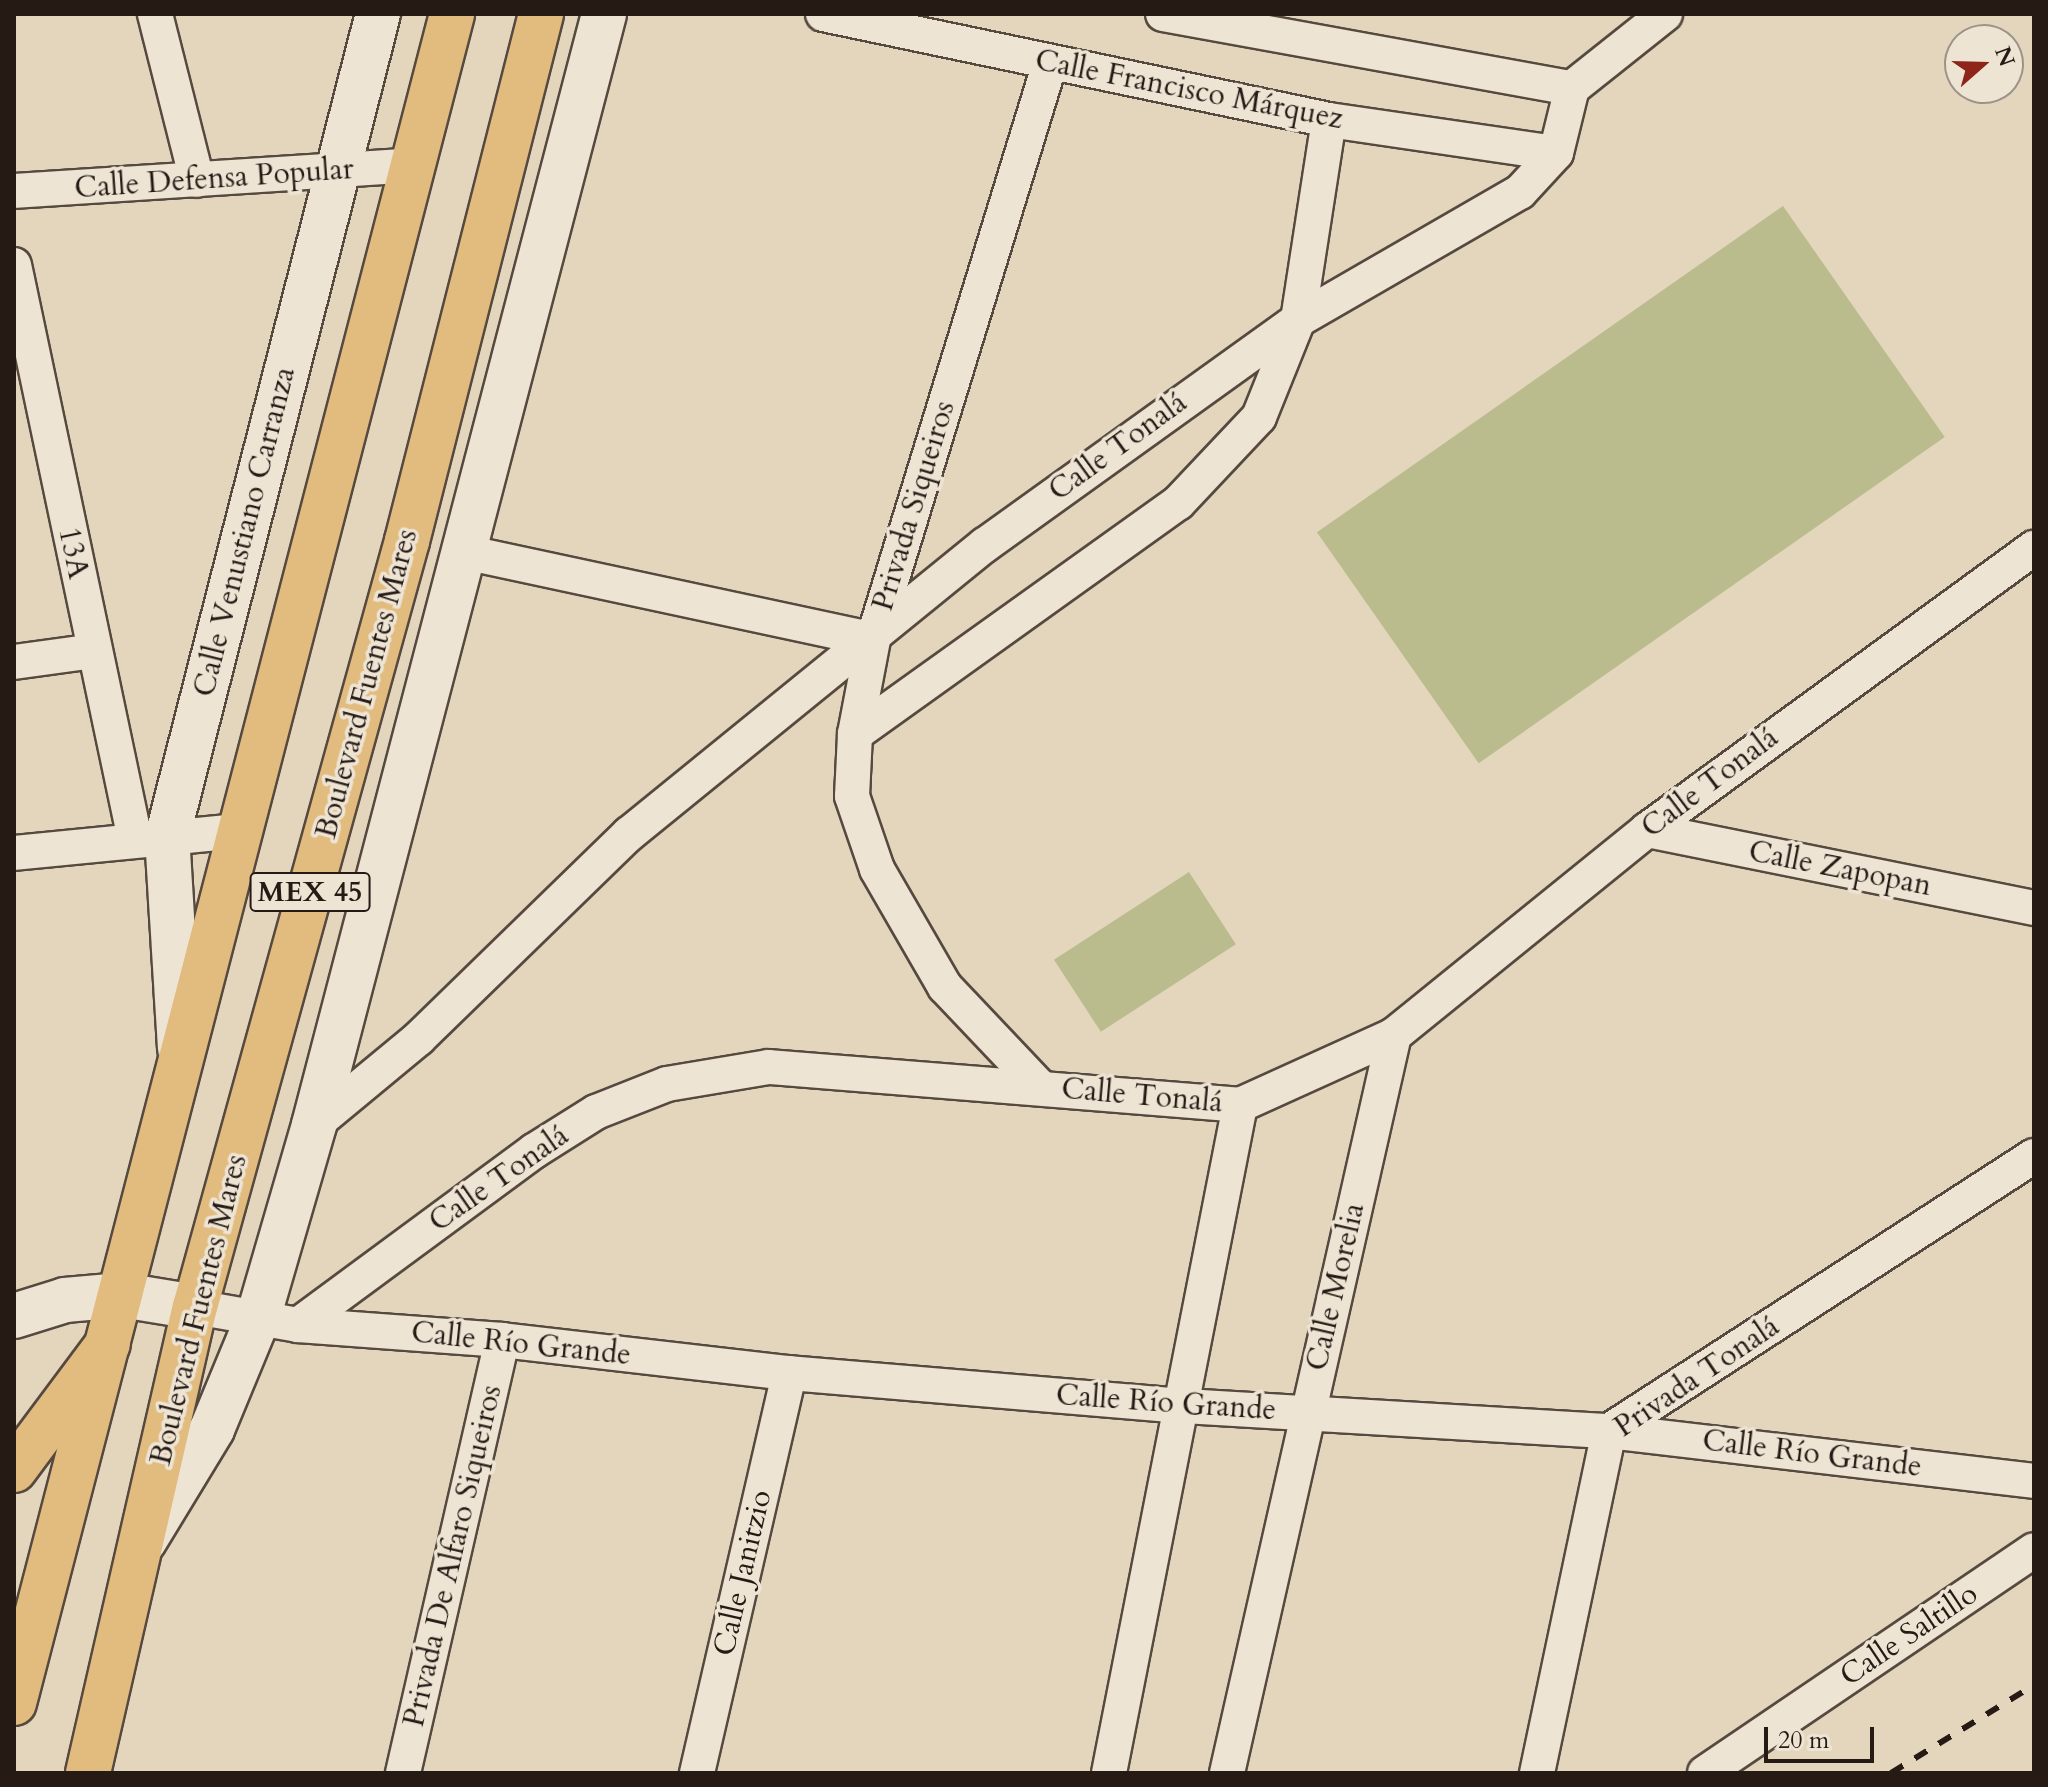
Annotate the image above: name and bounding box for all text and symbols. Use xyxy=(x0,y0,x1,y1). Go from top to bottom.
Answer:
north arrow xyxy=(1944,24,2024,104)
street label: Calle Francisco Márquez xyxy=(1032,42,1346,138)
text: N xyxy=(1987,42,2022,71)
street label: Calle Defensa Popular xyxy=(73,151,355,207)
street label: Calle Venustiano Carranza xyxy=(187,363,303,701)
street label: Calle Tonalá xyxy=(1042,385,1194,509)
street label: Privada Siqueiros xyxy=(865,397,963,615)
street label: 13A xyxy=(50,524,96,582)
street label: Boulevard Fuentes Mares xyxy=(308,525,426,843)
street label: Calle Tonalá xyxy=(1635,720,1785,846)
street label: Calle Zapopan xyxy=(1746,834,1934,904)
road number: MEX 45 xyxy=(248,868,372,916)
street label: Calle Tonalá xyxy=(1060,1071,1224,1121)
street label: Calle Tonalá xyxy=(422,1118,576,1240)
street label: Boulevard Fuentes Mares xyxy=(143,1151,255,1469)
street label: Calle Morelia xyxy=(1299,1200,1373,1374)
street label: Privada Tonalá xyxy=(1608,1309,1786,1445)
street label: Calle Río Grande xyxy=(409,1315,633,1373)
street label: Calle Río Grande xyxy=(1055,1377,1277,1429)
street label: Privada De Alfaro Siqueiros xyxy=(396,1382,510,1730)
street label: Calle Río Grande xyxy=(1700,1423,1924,1485)
street label: Calle Janitzio xyxy=(706,1487,780,1659)
street label: Calle Saltillo xyxy=(1833,1576,1985,1694)
scale bar xyxy=(1768,1711,1878,1761)
text: 20 m xyxy=(1778,1724,1829,1757)

